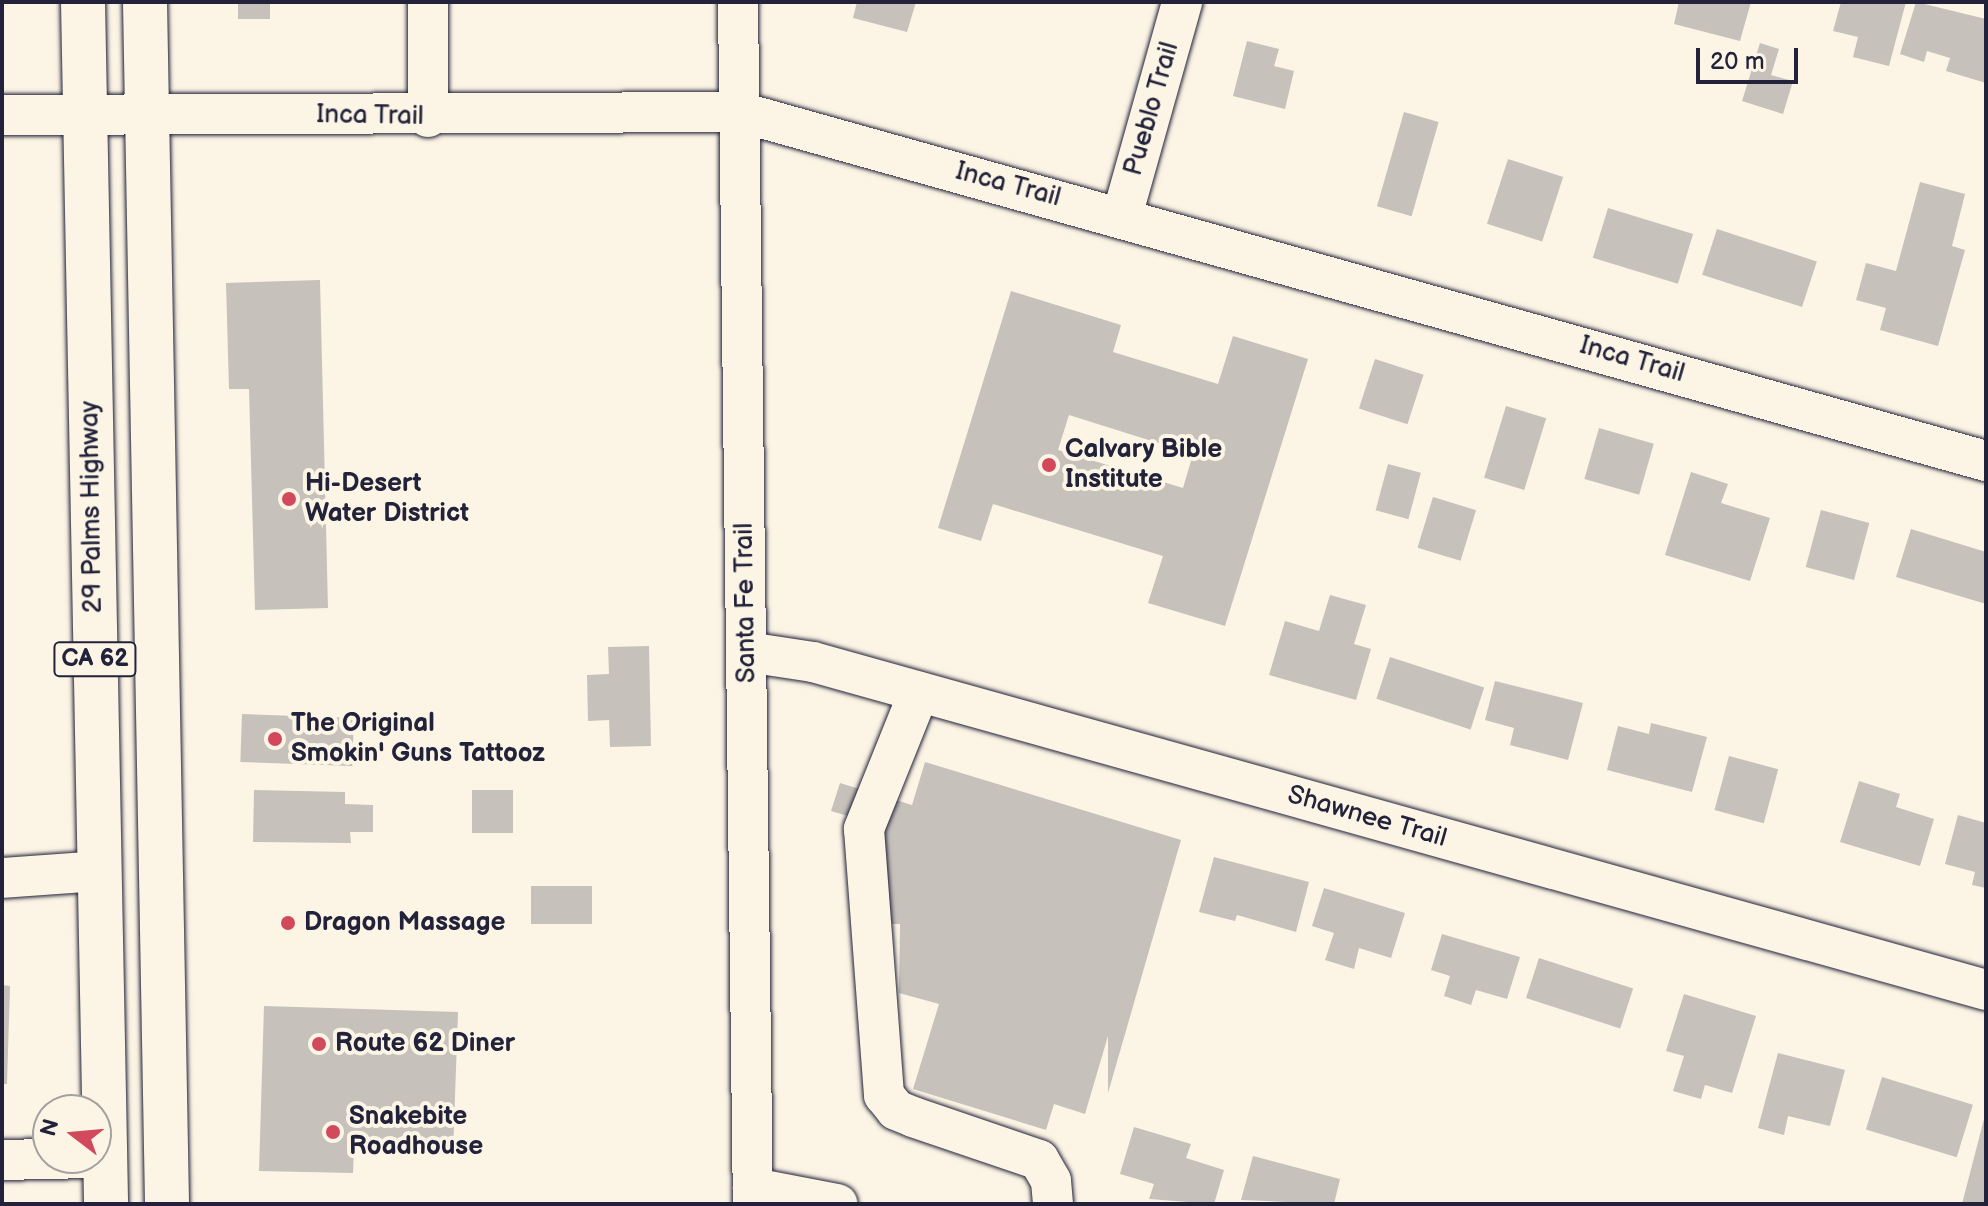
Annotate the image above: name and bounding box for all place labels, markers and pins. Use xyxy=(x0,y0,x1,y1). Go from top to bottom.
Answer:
place label: Calvary Bible Institute xyxy=(1065,434,1223,496)
marker: Calvary Bible Institute xyxy=(1040,456,1058,474)
place label: Hi-Desert Water District xyxy=(305,468,469,530)
marker: Hi-Desert Water District xyxy=(280,490,298,508)
place label: The Original Smokin' Guns Tattooz xyxy=(291,708,545,770)
marker: The Original Smokin' Guns Tattooz xyxy=(266,730,284,748)
place label: Dragon Massage xyxy=(304,907,505,939)
marker: Dragon Massage xyxy=(279,914,297,932)
place label: Route 62 Diner xyxy=(335,1028,515,1060)
marker: Route 62 Diner xyxy=(310,1035,328,1053)
place label: Snakebite Roadhouse xyxy=(349,1101,483,1162)
marker: Snakebite Roadhouse xyxy=(324,1123,342,1141)

